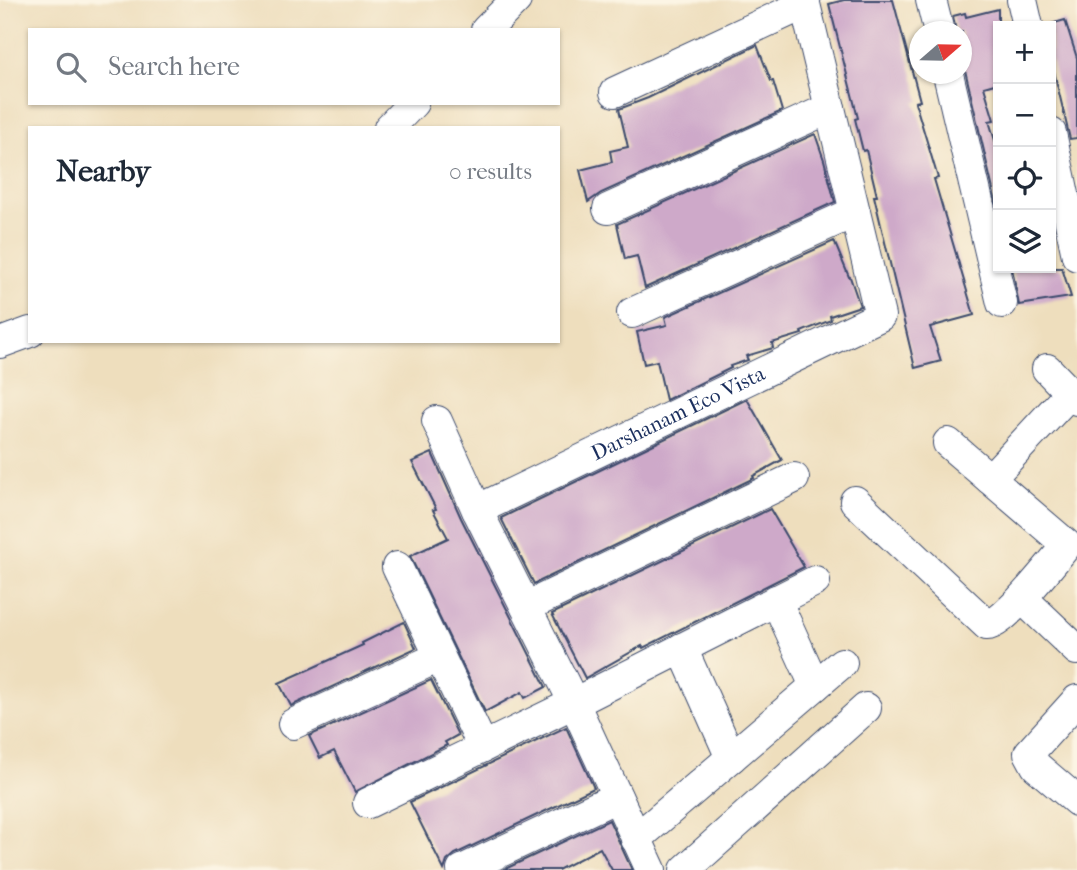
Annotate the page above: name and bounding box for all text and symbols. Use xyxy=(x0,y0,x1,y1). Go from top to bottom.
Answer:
north arrow xyxy=(909,21,972,84)
map controls xyxy=(993,21,1056,273)
button: + xyxy=(993,21,1056,84)
search box xyxy=(28,28,560,105)
icon: search xyxy=(52,48,90,86)
text: Search here xyxy=(108,51,240,82)
button: − xyxy=(993,84,1056,147)
button: locate xyxy=(993,147,1056,210)
text: Nearby xyxy=(56,154,151,189)
text: 0 results xyxy=(449,158,532,185)
button: layers xyxy=(993,210,1056,273)
street label: Darshanam Eco Vista xyxy=(587,361,769,465)

